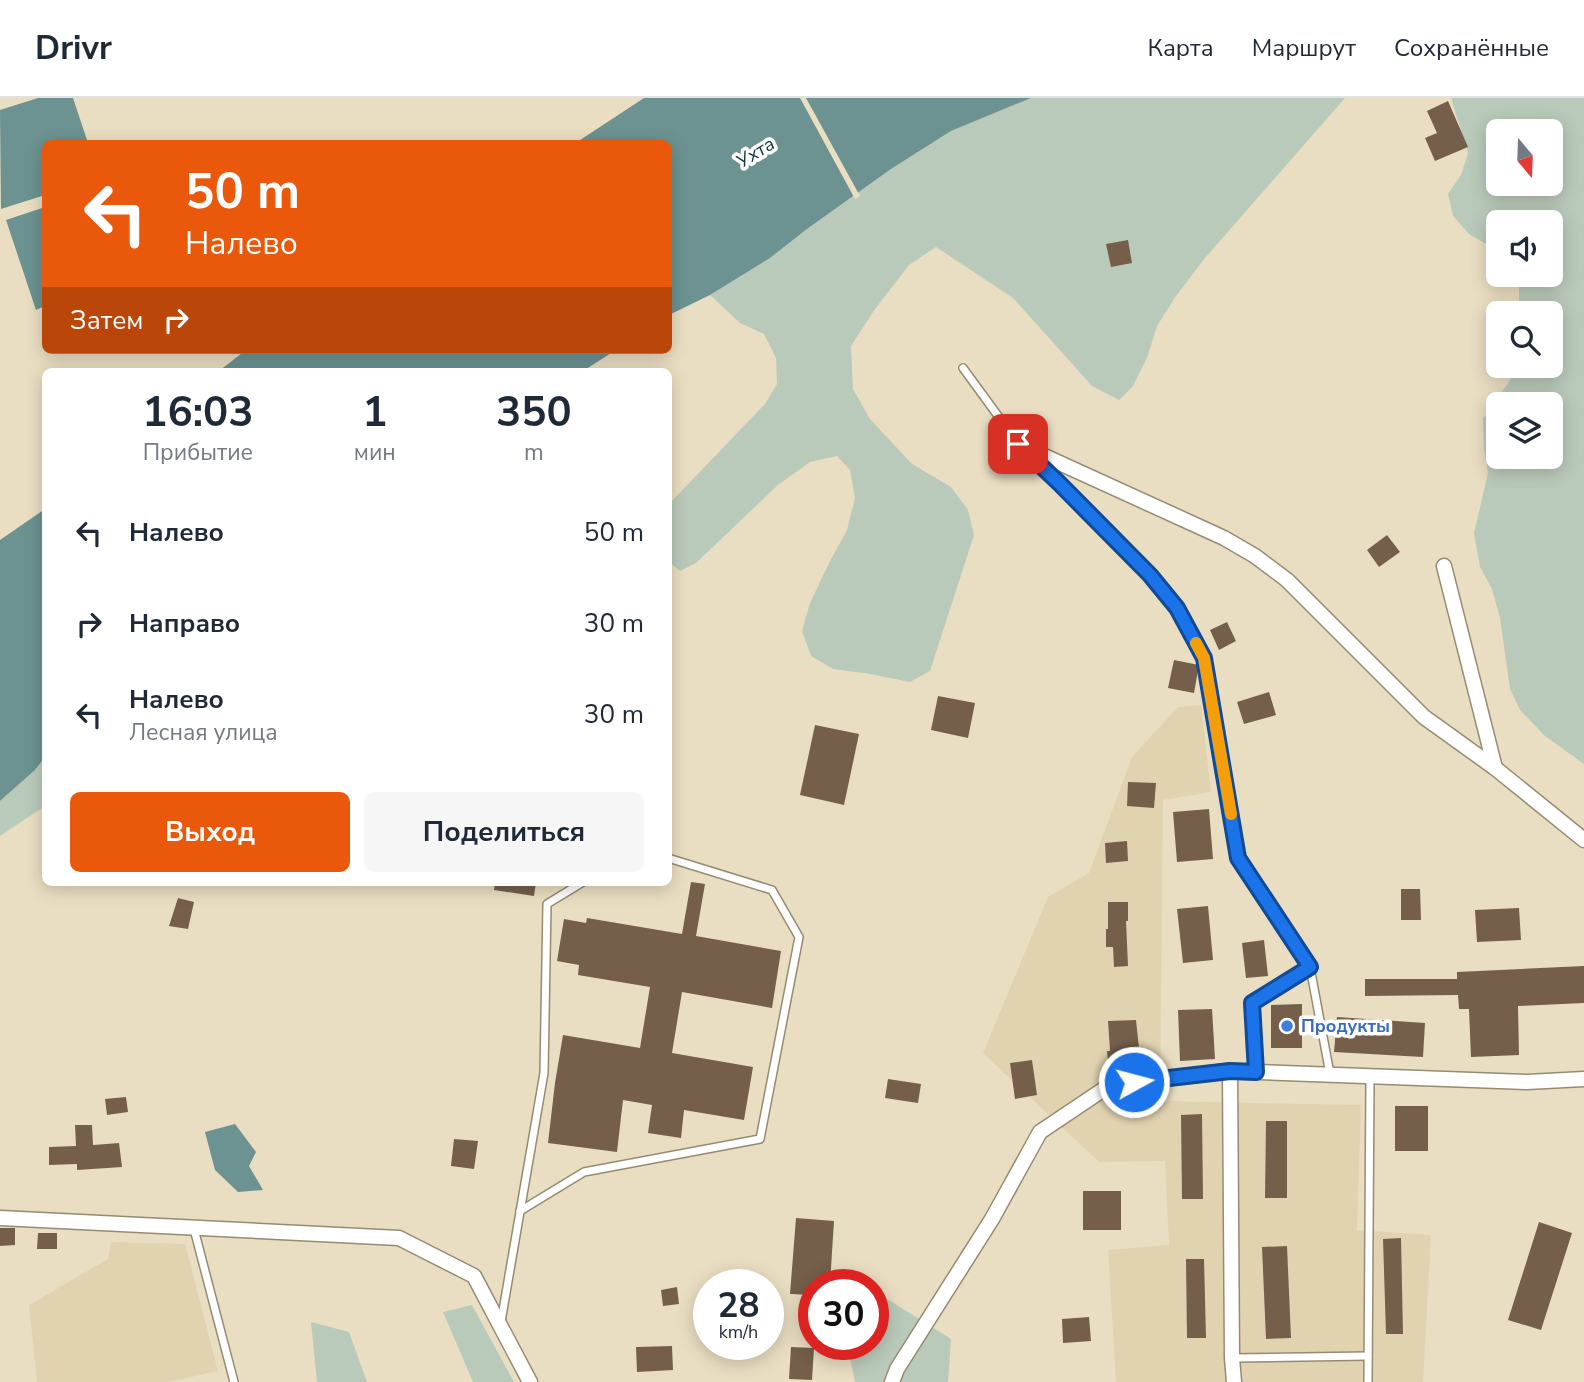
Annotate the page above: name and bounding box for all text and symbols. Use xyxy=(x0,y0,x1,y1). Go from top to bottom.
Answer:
text: Drivr xyxy=(35,26,112,71)
text: Карта xyxy=(1148,32,1214,64)
text: Маршрут xyxy=(1252,32,1356,64)
text: Сохранённые xyxy=(1394,32,1549,64)
north arrow xyxy=(1486,119,1563,196)
map controls xyxy=(1486,119,1563,469)
water label: Ухта xyxy=(731,131,780,175)
text: 50 m xyxy=(185,158,300,225)
icon: left xyxy=(70,168,161,259)
button: sound xyxy=(1486,210,1563,287)
text: Налево xyxy=(185,222,298,265)
icon: right xyxy=(157,301,195,339)
button: search xyxy=(1486,301,1563,378)
text: Затем xyxy=(70,303,143,338)
text: 16:03 xyxy=(142,384,253,441)
text: 1 xyxy=(362,384,387,441)
text: 350 xyxy=(496,384,572,441)
button: layers xyxy=(1486,392,1563,469)
pin xyxy=(988,414,1048,474)
icon: arrive xyxy=(999,425,1037,463)
text: Прибытие xyxy=(143,437,253,468)
text: мин xyxy=(354,437,396,468)
text: m xyxy=(524,437,544,468)
icon: left xyxy=(70,514,108,552)
text: Налево xyxy=(129,515,224,550)
text: 50 m xyxy=(584,515,644,550)
icon: right xyxy=(70,605,108,643)
text: Направо xyxy=(129,606,240,641)
text: 30 m xyxy=(584,606,644,641)
text: Налево xyxy=(129,682,224,717)
icon: left xyxy=(70,696,108,734)
text: 30 m xyxy=(584,697,644,732)
text: Лесная улица xyxy=(129,717,278,748)
button: Выход xyxy=(70,792,350,872)
button: Поделиться xyxy=(364,792,644,872)
place label: Продукты xyxy=(1301,1014,1390,1038)
marker: Продукты xyxy=(1279,1018,1295,1034)
position arrow xyxy=(1097,1045,1171,1119)
speed limit sign: 30 xyxy=(798,1269,889,1360)
text: 28 xyxy=(717,1282,760,1329)
text: km/h xyxy=(719,1320,758,1344)

